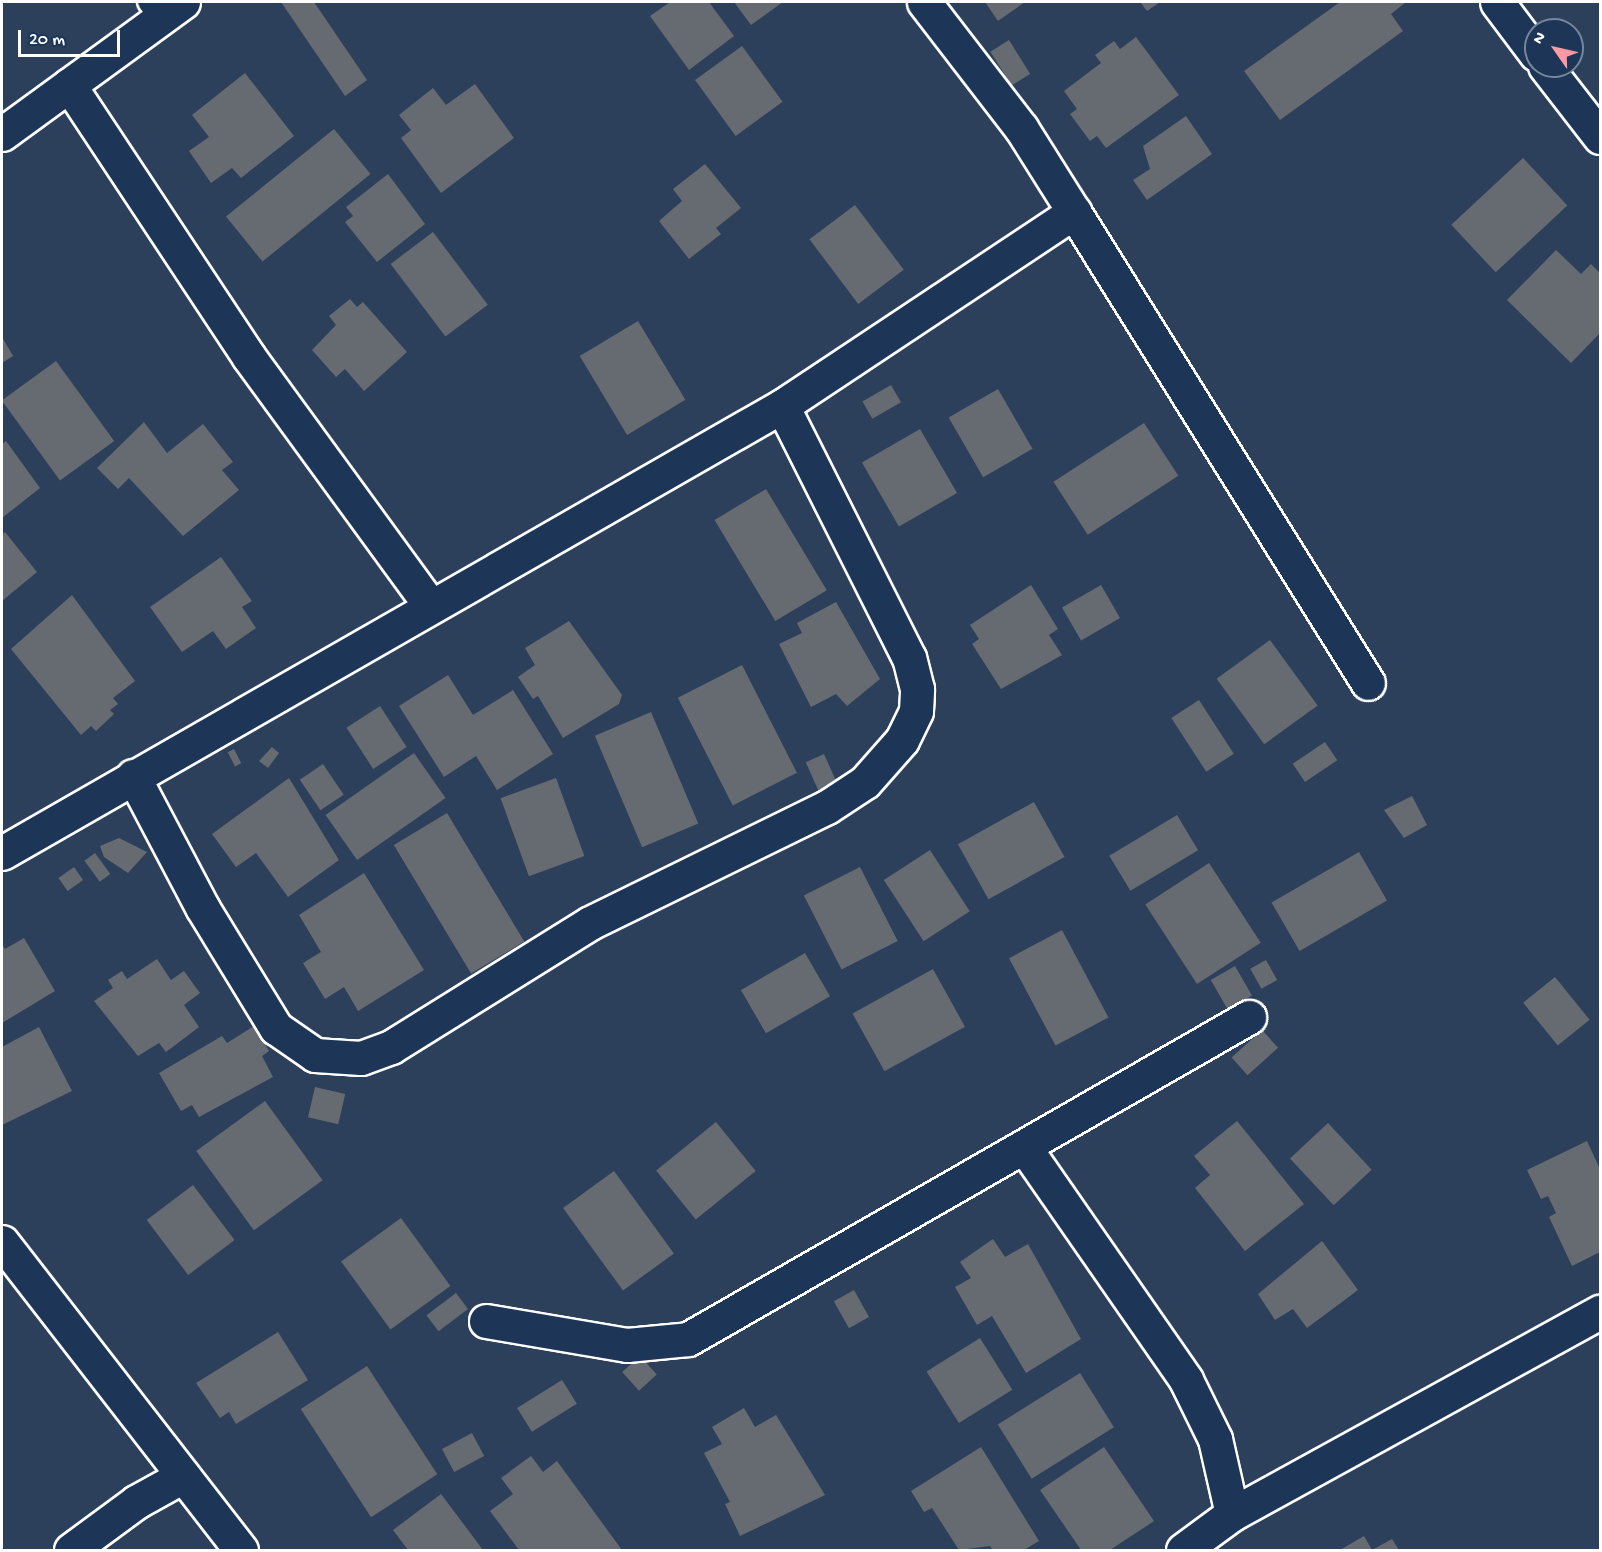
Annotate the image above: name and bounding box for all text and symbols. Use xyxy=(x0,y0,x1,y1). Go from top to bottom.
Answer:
scale bar xyxy=(21,18,123,56)
north arrow xyxy=(1524,18,1584,78)
text: N xyxy=(1530,29,1551,48)
text: 20 m xyxy=(29,30,65,51)

